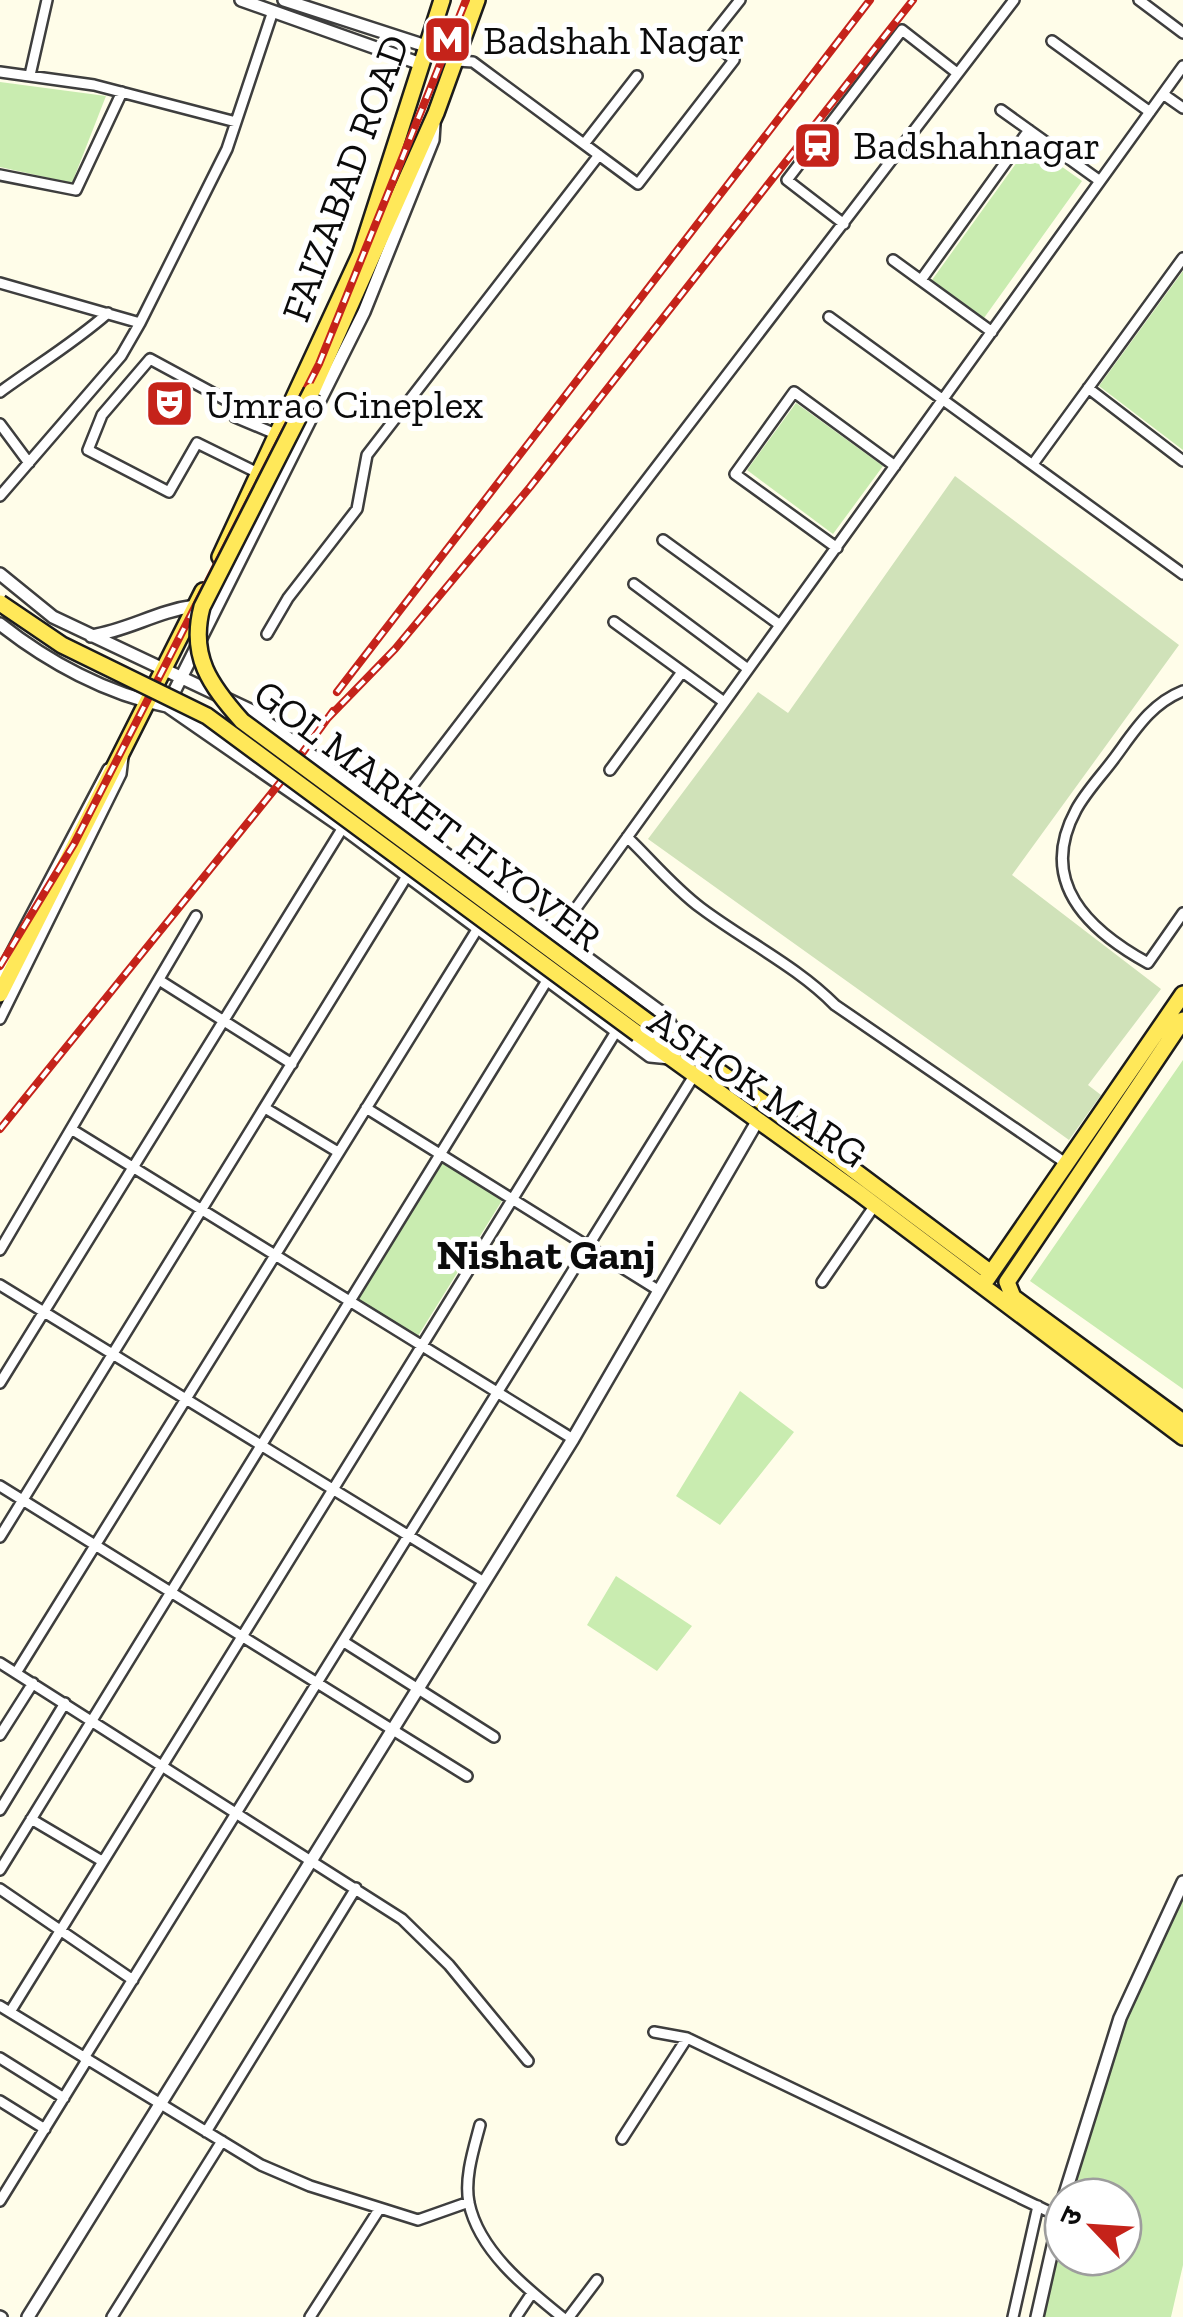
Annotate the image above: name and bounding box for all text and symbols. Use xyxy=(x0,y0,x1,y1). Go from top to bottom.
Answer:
metro station icon: Badshah Nagar xyxy=(422,14,474,66)
place label: Badshah Nagar xyxy=(483,16,745,64)
street label: FAIZABAD ROAD xyxy=(271,28,419,328)
station icon: Badshahnagar xyxy=(792,119,844,171)
place label: Badshahnagar xyxy=(853,121,1100,169)
theatre icon: Umrao Cineplex xyxy=(144,378,196,430)
place label: Umrao Cineplex xyxy=(205,380,483,428)
street label: GOL MARKET FLYOVER xyxy=(245,669,611,961)
street label: ASHOK MARG xyxy=(640,996,876,1178)
district label: Nishat Ganj xyxy=(437,1229,655,1280)
north arrow xyxy=(1043,2177,1143,2277)
text: उ xyxy=(1052,2202,1089,2231)

